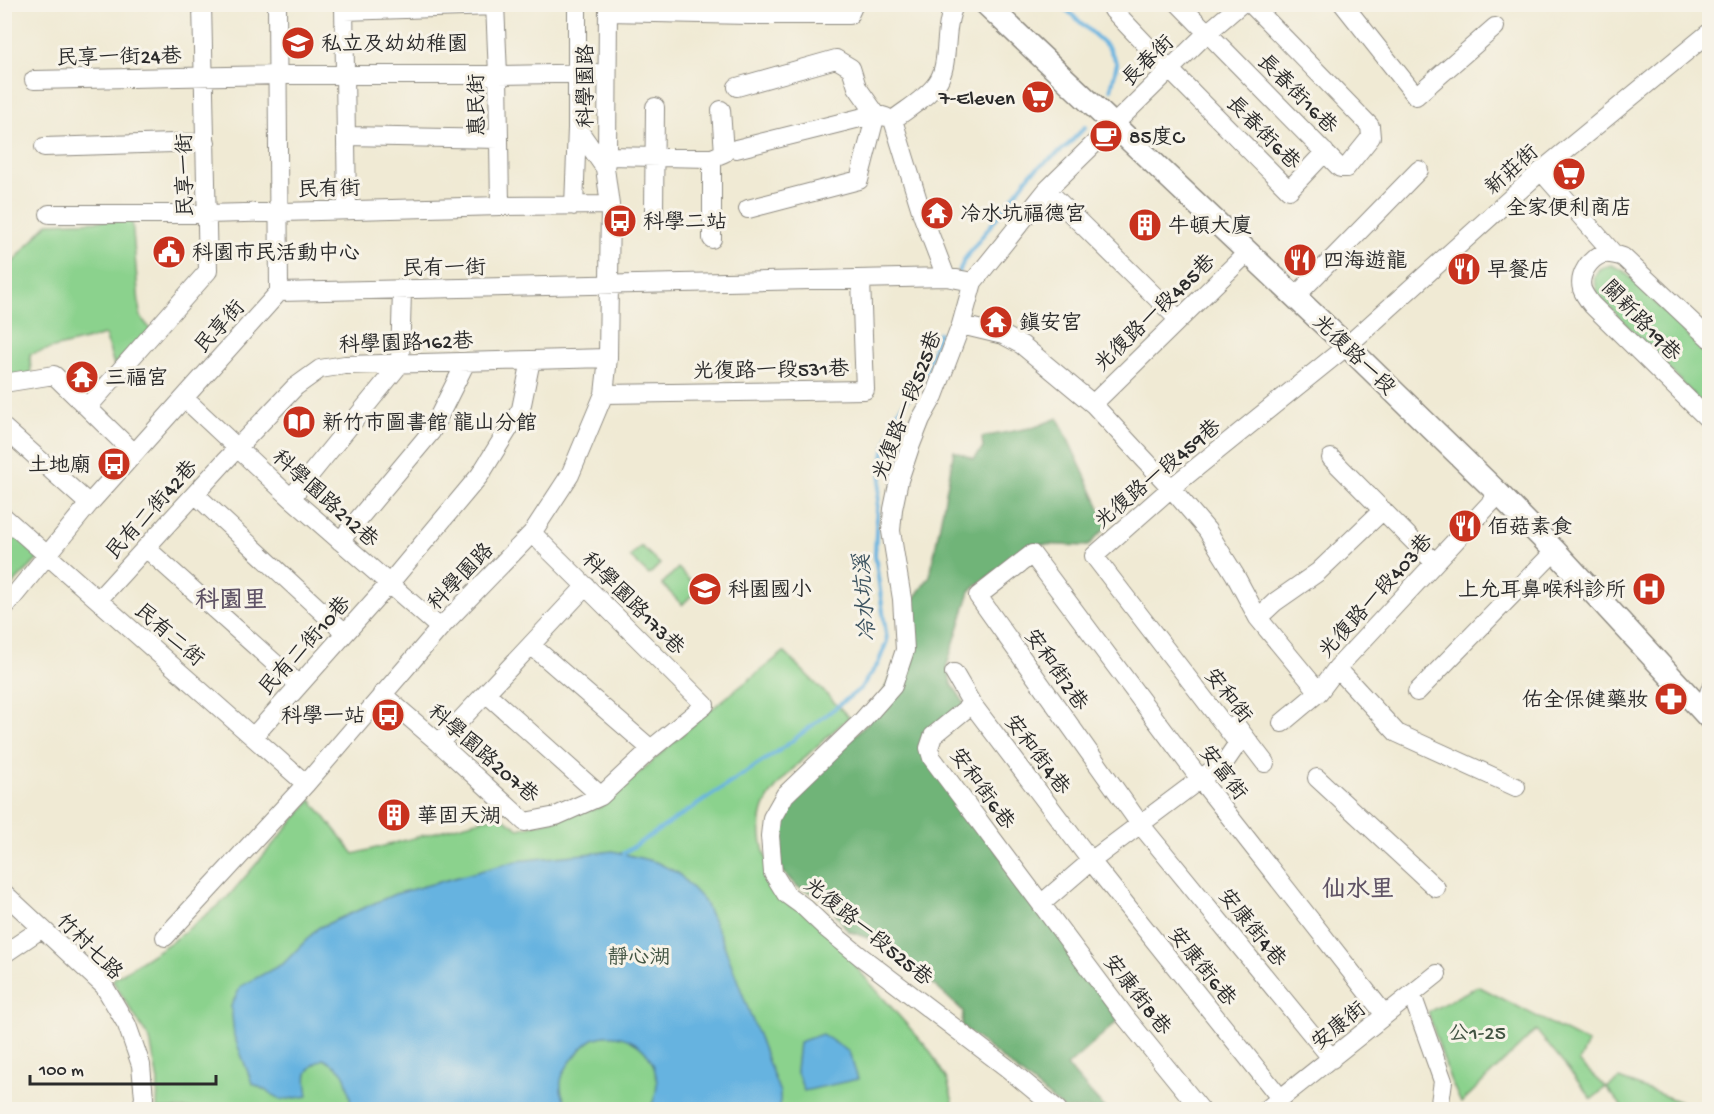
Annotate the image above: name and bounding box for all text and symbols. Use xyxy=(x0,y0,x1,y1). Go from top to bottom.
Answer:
school or university icon: 私立及幼幼稚園 xyxy=(280,25,316,61)
street label: 長春街 xyxy=(1117,30,1181,93)
place label: 私立及幼幼稚園 xyxy=(321,32,468,59)
street label: 民享一街24巷 xyxy=(56,44,182,73)
street label: 科學園路 xyxy=(574,44,601,128)
street label: 長春街16巷 xyxy=(1250,49,1342,141)
street label: 惠民街 xyxy=(464,73,493,137)
supermarket icon: 7-Eleven xyxy=(1020,79,1056,115)
place label: 7-Eleven xyxy=(938,88,1015,113)
street label: 長春街6巷 xyxy=(1219,91,1305,177)
cafe icon: 85度C xyxy=(1088,118,1124,154)
place label: 85度C xyxy=(1129,125,1186,152)
street label: 民享一街 xyxy=(172,133,201,217)
street label: 新莊街 xyxy=(1481,140,1545,202)
supermarket icon: 全家便利商店 xyxy=(1551,156,1587,192)
street label: 民有街 xyxy=(297,176,361,205)
temple icon: 冷水坑福德宮 xyxy=(919,195,955,231)
place label: 全家便利商店 xyxy=(1506,196,1632,223)
place label: 冷水坑福德宮 xyxy=(960,202,1086,229)
bus stop icon: 科學二站 xyxy=(602,203,638,239)
building icon: 牛頓大廈 xyxy=(1127,207,1163,243)
place label: 科學二站 xyxy=(643,210,727,237)
place label: 牛頓大廈 xyxy=(1168,214,1252,241)
public building icon: 科園市民活動中心 xyxy=(151,234,187,270)
place label: 科園市民活動中心 xyxy=(192,241,360,268)
restaurant icon: 四海遊龍 xyxy=(1282,242,1318,278)
street label: 光復路一段485巷 xyxy=(1089,249,1222,379)
place label: 四海遊龍 xyxy=(1323,249,1407,276)
restaurant icon: 早餐店 xyxy=(1446,251,1482,287)
street label: 民有一街 xyxy=(402,255,486,284)
place label: 早餐店 xyxy=(1487,258,1550,285)
street label: 關新路19巷 xyxy=(1595,275,1686,368)
street label: 民享街 xyxy=(190,295,252,360)
temple icon: 鎮安宮 xyxy=(978,304,1014,340)
street label: 光復路一段 xyxy=(1306,310,1400,402)
place label: 鎮安宮 xyxy=(1019,311,1082,338)
street label: 光復路一段525巷 xyxy=(867,327,949,485)
street label: 科學園路162巷 xyxy=(338,329,474,360)
street label: 光復路一段531巷 xyxy=(693,357,849,386)
temple icon: 三福宮 xyxy=(64,359,100,395)
place label: 三福宮 xyxy=(105,366,168,393)
library icon: 新竹市圖書館 龍山分館 xyxy=(281,404,317,440)
place label: 新竹市圖書館 龍山分館 xyxy=(322,411,537,438)
street label: 光復路一段459巷 xyxy=(1090,414,1228,536)
street label: 科學園路212巷 xyxy=(265,445,383,555)
bus stop icon: 土地廟 xyxy=(96,446,132,482)
place label: 土地廟 xyxy=(28,453,91,480)
street label: 民有二街42巷 xyxy=(101,455,205,566)
restaurant icon: 佰菇素食 xyxy=(1447,508,1483,544)
place label: 佰菇素食 xyxy=(1488,515,1572,542)
street label: 光復路一段403巷 xyxy=(1314,529,1440,665)
street label: 科學園路 xyxy=(423,538,501,617)
street label: 科學園路173巷 xyxy=(575,547,690,662)
water label: 冷水坑溪 xyxy=(850,552,883,643)
school or university icon: 科園國小 xyxy=(687,571,723,607)
hospital icon: 上允耳鼻喉科診所 xyxy=(1631,571,1667,607)
place label: 科園國小 xyxy=(728,578,812,605)
place label: 上允耳鼻喉科診所 xyxy=(1458,578,1626,605)
district label: 科園里 xyxy=(195,587,267,617)
street label: 民有二街10巷 xyxy=(254,591,358,702)
street label: 民有二街 xyxy=(128,598,209,674)
street label: 安和街2巷 xyxy=(1017,624,1093,717)
street label: 安和街 xyxy=(1197,663,1257,730)
pharmacy icon: 佑全保健藥妝 xyxy=(1653,681,1689,717)
place label: 佑全保健藥妝 xyxy=(1522,688,1648,715)
bus stop icon: 科學一站 xyxy=(370,697,406,733)
street label: 科學園路207巷 xyxy=(421,699,543,810)
place label: 科學一站 xyxy=(281,704,365,731)
street label: 安和街4巷 xyxy=(997,710,1075,801)
street label: 安富街 xyxy=(1192,740,1252,807)
street label: 安和街6巷 xyxy=(942,743,1020,836)
building icon: 華固天湖 xyxy=(376,797,412,833)
place label: 華固天湖 xyxy=(417,804,501,831)
street label: 光復路一段525巷 xyxy=(797,873,937,993)
district label: 仙水里 xyxy=(1322,876,1394,906)
street label: 安康街4巷 xyxy=(1211,884,1291,974)
street label: 竹村七路 xyxy=(49,909,127,987)
street label: 安康街6巷 xyxy=(1161,922,1241,1013)
park label: 靜心湖 xyxy=(608,946,671,972)
street label: 安康街8巷 xyxy=(1096,950,1176,1041)
street label: 安康街 xyxy=(1307,997,1373,1057)
park label: 公1-25 xyxy=(1448,1023,1506,1048)
scale bar xyxy=(30,1048,216,1086)
text: 100 m xyxy=(38,1061,84,1082)

